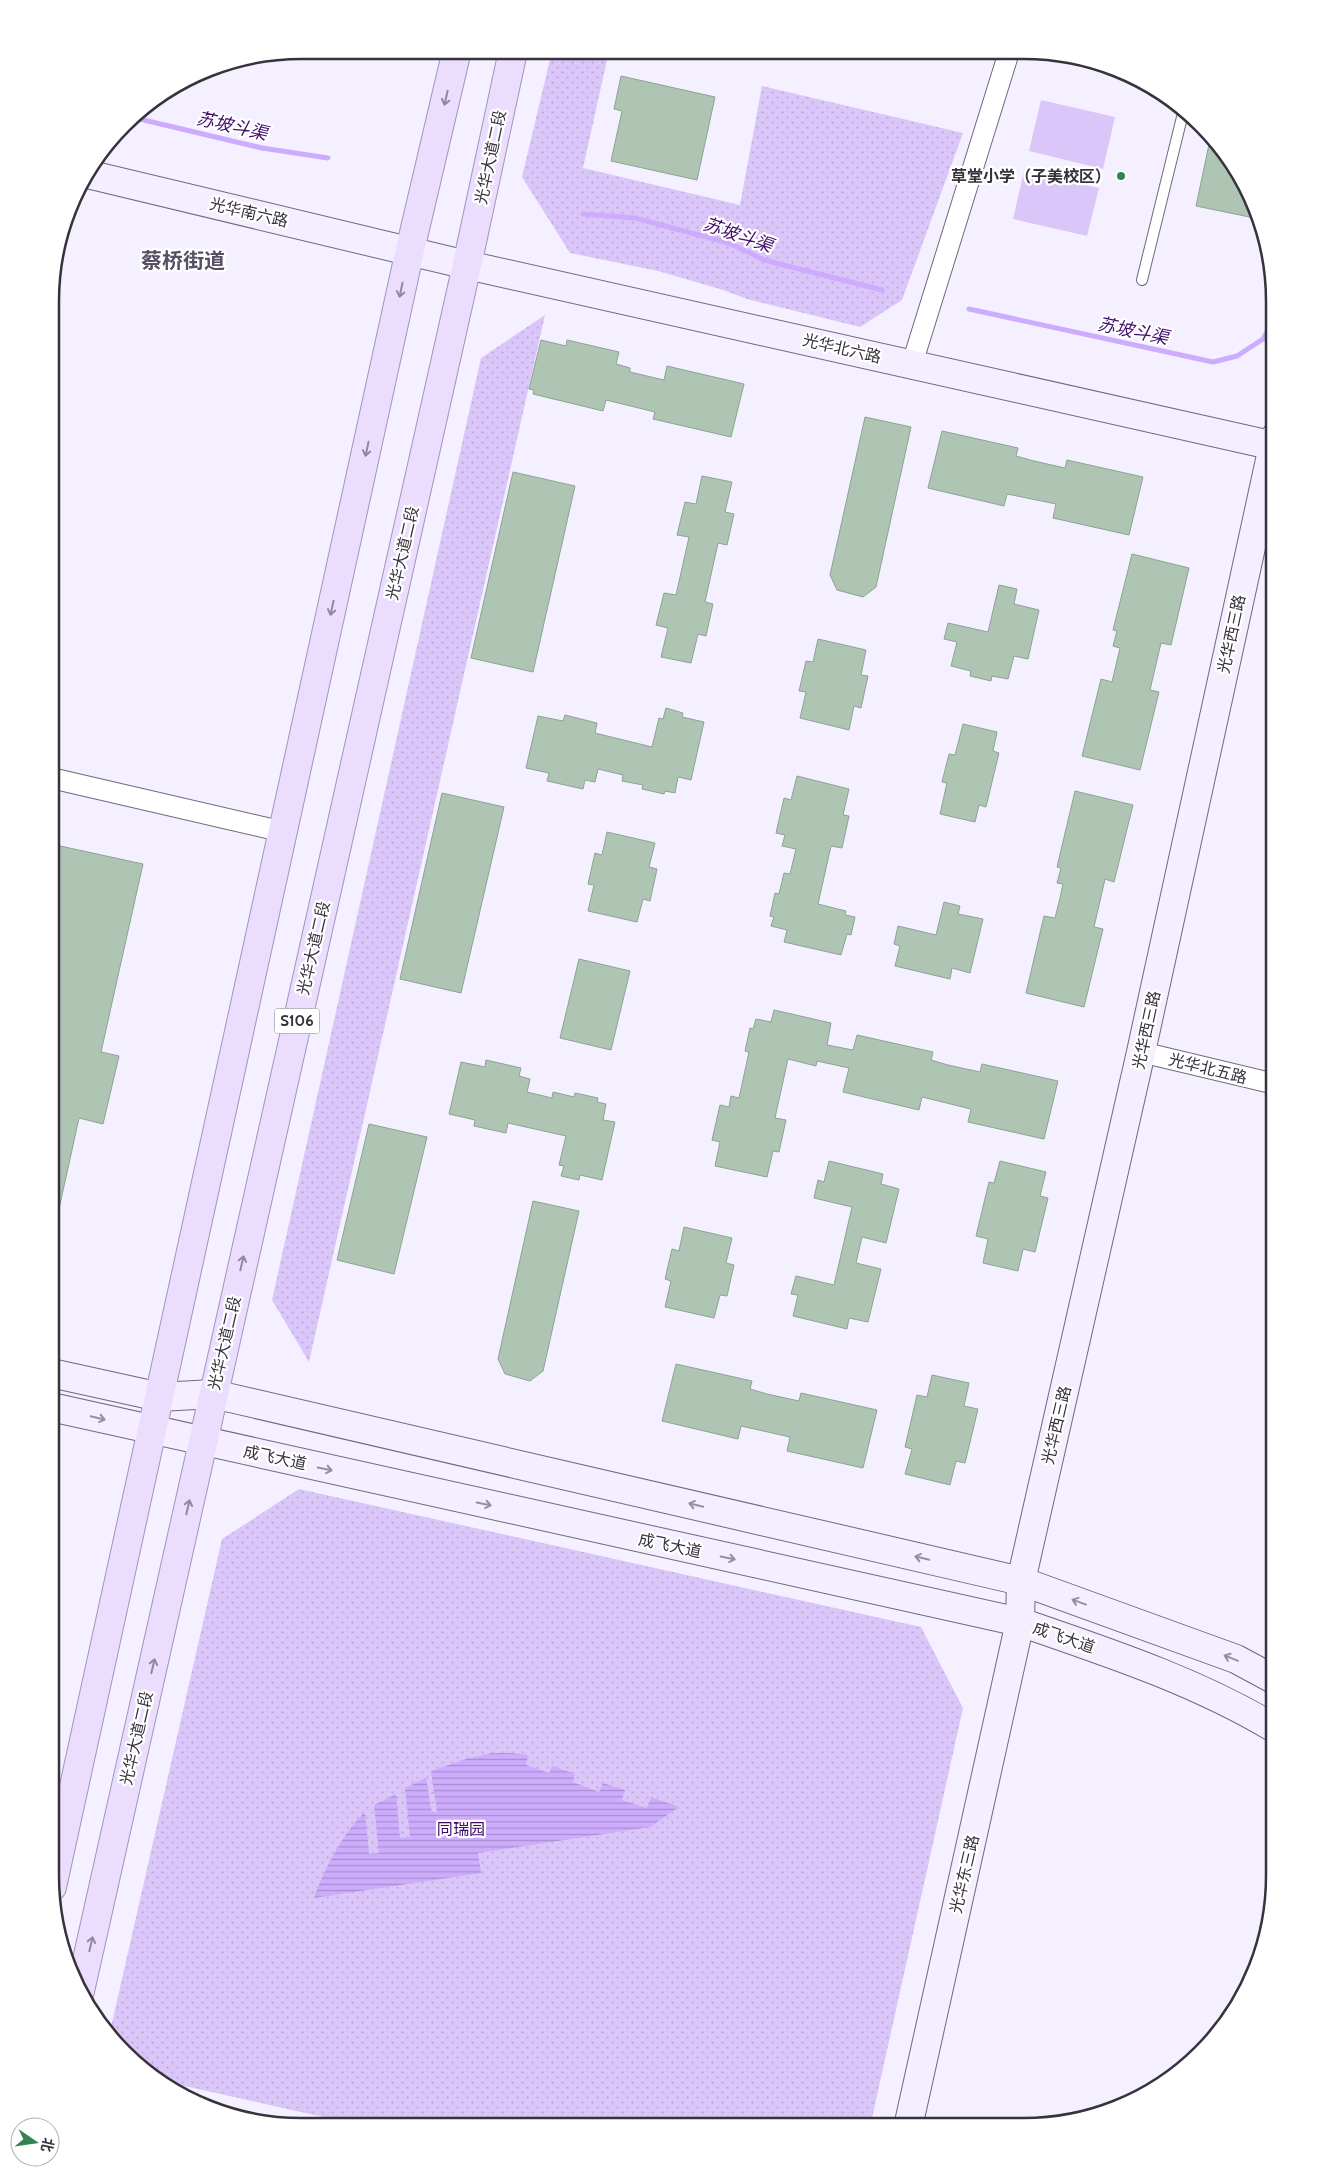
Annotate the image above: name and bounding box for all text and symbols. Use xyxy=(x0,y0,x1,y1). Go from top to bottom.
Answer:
one-way arrow xyxy=(441,89,450,105)
water label: 苏坡斗渠 xyxy=(194,107,272,145)
street label: 光华大道二段 xyxy=(471,108,510,206)
place label: 草堂小学（子美校区） xyxy=(951,167,1111,186)
marker: 草堂小学（子美校区） xyxy=(1115,170,1127,182)
street label: 光华南六路 xyxy=(208,194,290,231)
water label: 苏坡斗渠 xyxy=(700,213,778,258)
district label: 蔡桥街道 xyxy=(141,248,225,273)
one-way arrow xyxy=(396,282,406,298)
water label: 苏坡斗渠 xyxy=(1095,313,1173,350)
street label: 光华北六路 xyxy=(801,330,883,367)
one-way arrow xyxy=(362,441,371,457)
street label: 光华大道二段 xyxy=(382,504,423,602)
street label: 光华西三路 xyxy=(1214,593,1249,675)
one-way arrow xyxy=(327,600,337,616)
street label: 光华大道二段 xyxy=(293,899,334,997)
street label: 光华西三路 xyxy=(1129,989,1164,1071)
road number: S106 xyxy=(274,1008,320,1034)
street label: 光华北五路 xyxy=(1167,1050,1249,1087)
one-way arrow xyxy=(238,1255,247,1271)
street label: 光华大道二段 xyxy=(204,1294,245,1392)
street label: 光华西三路 xyxy=(1038,1384,1075,1466)
one-way arrow xyxy=(90,1414,106,1423)
street label: 成飞大道 xyxy=(242,1442,308,1473)
one-way arrow xyxy=(317,1464,333,1474)
one-way arrow xyxy=(184,1499,193,1515)
one-way arrow xyxy=(475,1500,491,1509)
one-way arrow xyxy=(689,1500,705,1509)
street label: 成飞大道 xyxy=(637,1530,703,1561)
one-way arrow xyxy=(719,1553,735,1563)
one-way arrow xyxy=(915,1553,931,1562)
one-way arrow xyxy=(1071,1597,1087,1606)
street label: 成飞大道 xyxy=(1030,1618,1097,1657)
one-way arrow xyxy=(1224,1652,1239,1661)
one-way arrow xyxy=(148,1658,158,1674)
street label: 光华大道二段 xyxy=(116,1689,157,1787)
park label: 同瑞园 xyxy=(437,1820,485,1839)
street label: 光华东三路 xyxy=(946,1833,983,1915)
one-way arrow xyxy=(86,1936,96,1952)
north arrow xyxy=(10,2117,60,2167)
text: 北 xyxy=(37,2136,58,2154)

